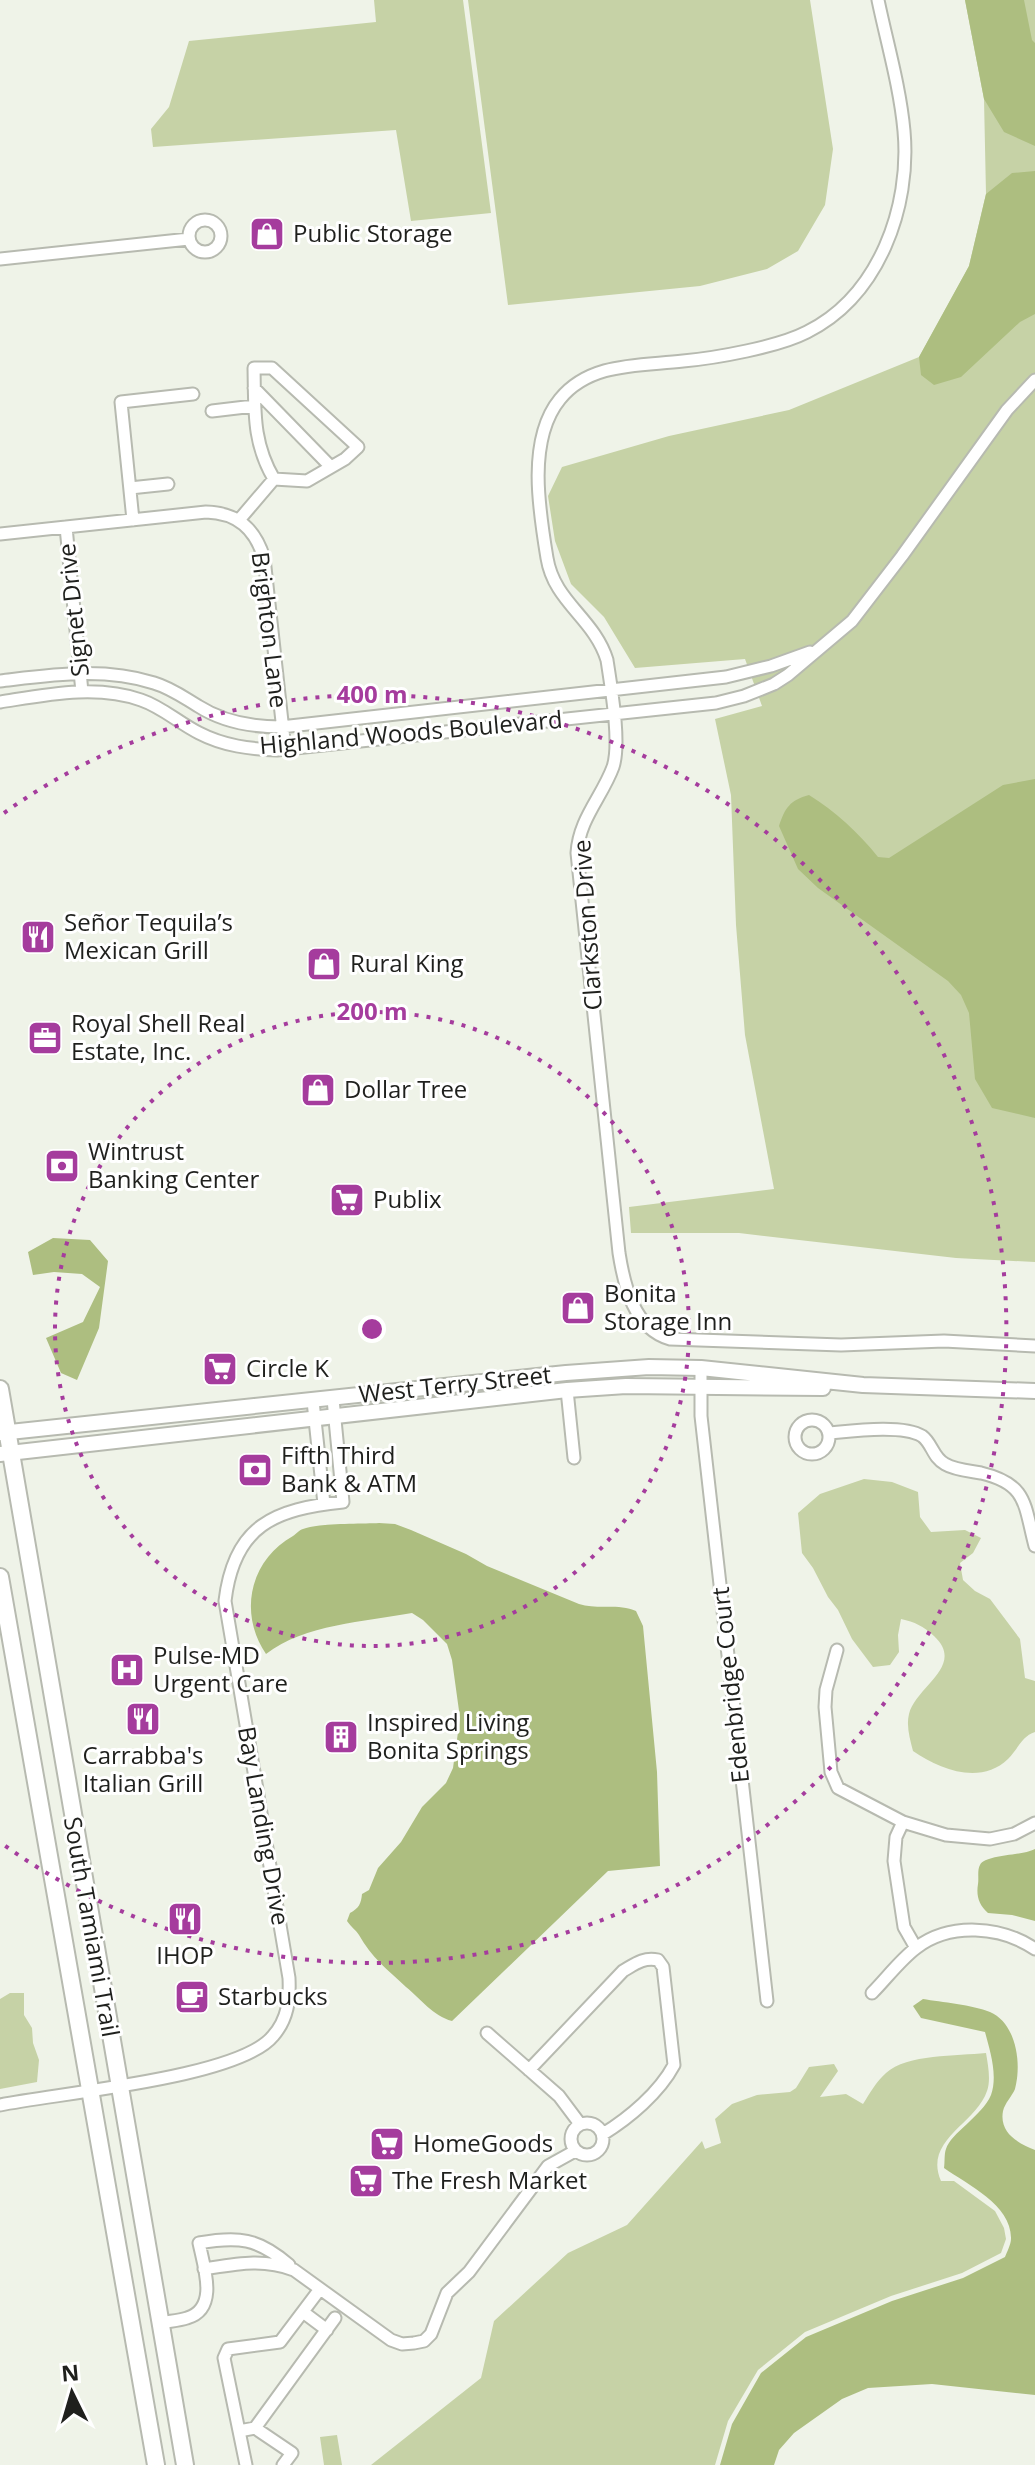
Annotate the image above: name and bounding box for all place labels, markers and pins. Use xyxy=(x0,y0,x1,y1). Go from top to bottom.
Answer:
shop icon: Public Storage xyxy=(248,215,286,253)
place label: Public Storage xyxy=(293,216,453,249)
place label: Señor Tequila’s Mexican Grill xyxy=(64,905,233,966)
restaurant icon: Señor Tequila’s Mexican Grill xyxy=(19,918,57,956)
shop icon: Rural King xyxy=(305,945,343,983)
place label: Rural King xyxy=(350,946,463,979)
place label: Royal Shell Real Estate, Inc. xyxy=(71,1006,245,1067)
office icon: Royal Shell Real Estate, Inc. xyxy=(26,1019,64,1057)
shop icon: Dollar Tree xyxy=(299,1071,337,1109)
place label: Dollar Tree xyxy=(344,1072,467,1105)
place label: Wintrust Banking Center xyxy=(88,1134,260,1195)
bank icon: Wintrust Banking Center xyxy=(43,1147,81,1185)
supermarket icon: Publix xyxy=(328,1181,366,1219)
place label: Publix xyxy=(373,1182,442,1215)
place label: Bonita Storage Inn xyxy=(604,1276,732,1337)
shop icon: Bonita Storage Inn xyxy=(559,1289,597,1327)
centre of rings xyxy=(358,1315,386,1343)
supermarket icon: Circle K xyxy=(201,1350,239,1388)
place label: Circle K xyxy=(246,1351,329,1384)
place label: Fifth Third Bank & ATM xyxy=(281,1438,417,1499)
bank icon: Fifth Third Bank & ATM xyxy=(236,1451,274,1489)
place label: Pulse-MD Urgent Care xyxy=(153,1638,288,1699)
hospital icon: Pulse-MD Urgent Care xyxy=(108,1651,146,1689)
restaurant icon: Carrabba's Italian Grill xyxy=(124,1700,162,1738)
place label: Inspired Living Bonita Springs xyxy=(367,1705,529,1766)
building icon: Inspired Living Bonita Springs xyxy=(322,1718,360,1756)
place label: Carrabba's Italian Grill xyxy=(83,1738,203,1799)
restaurant icon: IHOP xyxy=(166,1900,204,1938)
place label: IHOP xyxy=(156,1938,214,1971)
cafe icon: Starbucks xyxy=(173,1978,211,2016)
place label: Starbucks xyxy=(218,1979,328,2012)
supermarket icon: HomeGoods xyxy=(368,2125,406,2163)
place label: HomeGoods xyxy=(413,2126,553,2159)
supermarket icon: The Fresh Market xyxy=(347,2162,385,2200)
place label: The Fresh Market xyxy=(392,2163,587,2196)

